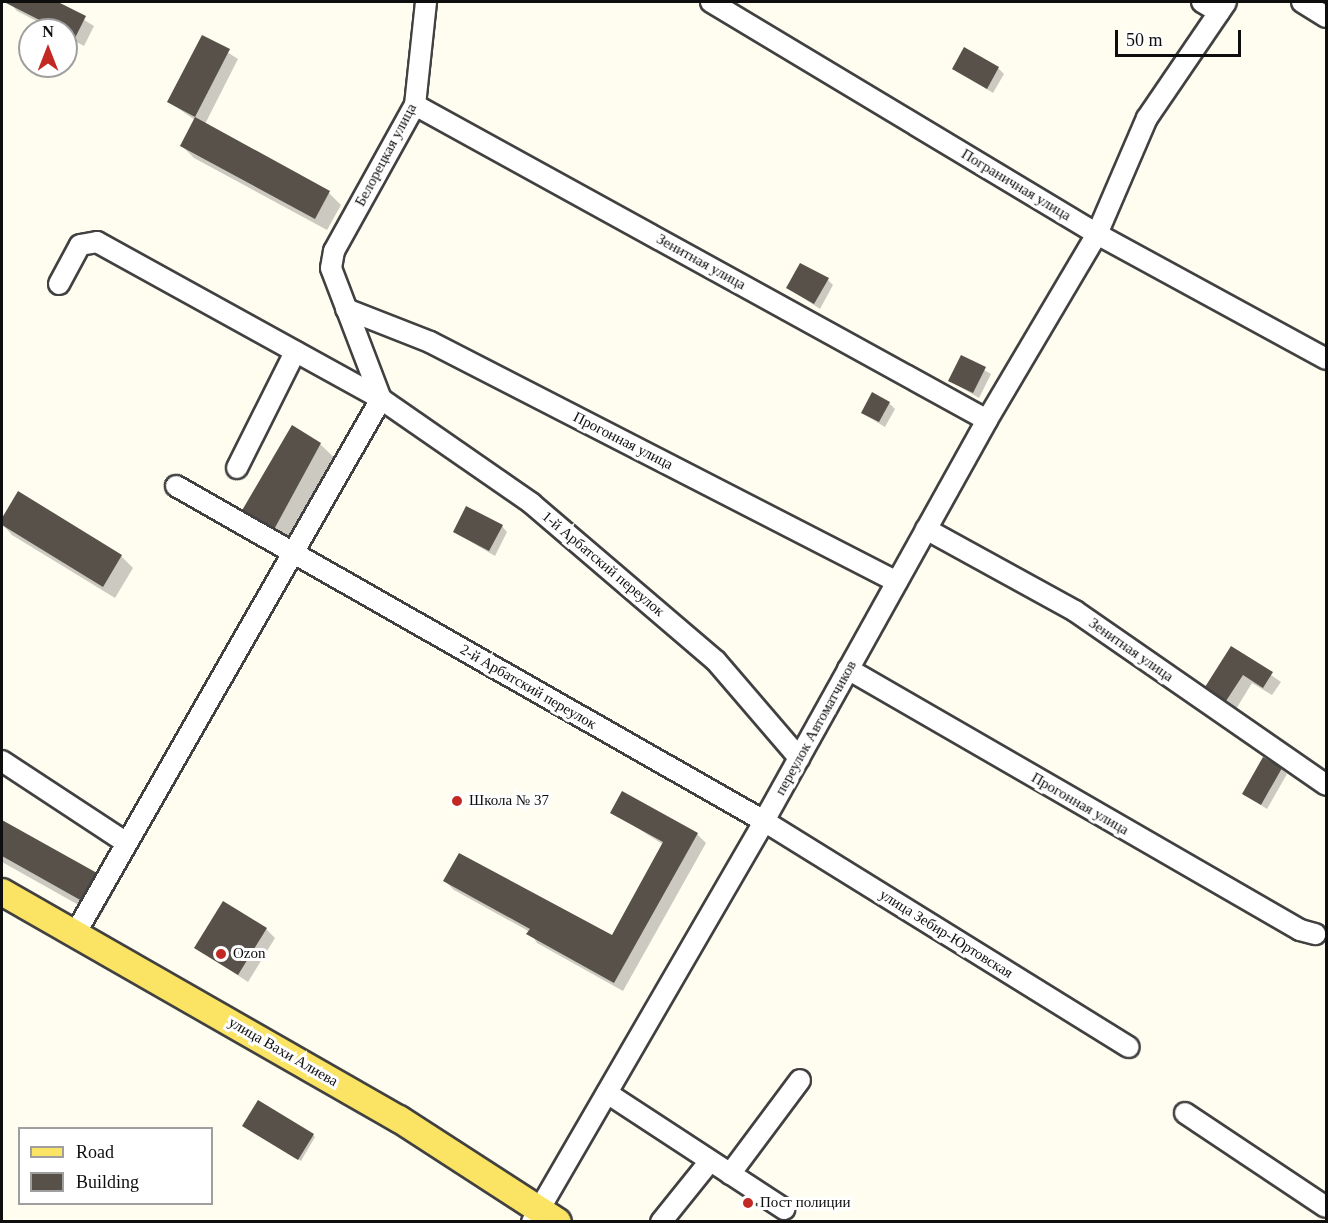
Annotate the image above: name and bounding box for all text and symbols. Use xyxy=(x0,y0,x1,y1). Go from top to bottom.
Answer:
north arrow xyxy=(18,18,78,78)
scale bar xyxy=(1118,18,1244,56)
text: N xyxy=(42,23,54,40)
text: 50 m xyxy=(1126,30,1163,50)
street label: Белорецкая улица xyxy=(351,101,421,209)
street label: Пограничная улица xyxy=(958,145,1074,225)
street label: Зенитная улица xyxy=(653,230,749,294)
street label: Прогонная улица xyxy=(570,408,676,474)
street label: 1-й Арбатский переулок xyxy=(538,507,668,621)
street label: Зенитная улица xyxy=(1085,614,1177,686)
street label: 2-й Арбатский переулок xyxy=(457,641,599,733)
street label: переулок Автоматчиков xyxy=(771,657,861,799)
street label: Прогонная улица xyxy=(1028,769,1132,839)
place label: Школа № 37 xyxy=(469,792,549,810)
marker: Школа № 37 xyxy=(450,794,464,808)
street label: улица Зебир-Юртовская xyxy=(876,886,1016,982)
place label: Ozon xyxy=(233,945,265,963)
marker: Ozon xyxy=(214,947,228,961)
street label: улица Вахи Алиева xyxy=(225,1013,341,1091)
legend xyxy=(18,1127,213,1205)
text: Road xyxy=(76,1142,114,1162)
text: Building xyxy=(76,1172,139,1192)
place label: Пост полиции xyxy=(760,1194,851,1212)
marker: Пост полиции xyxy=(741,1196,755,1210)

